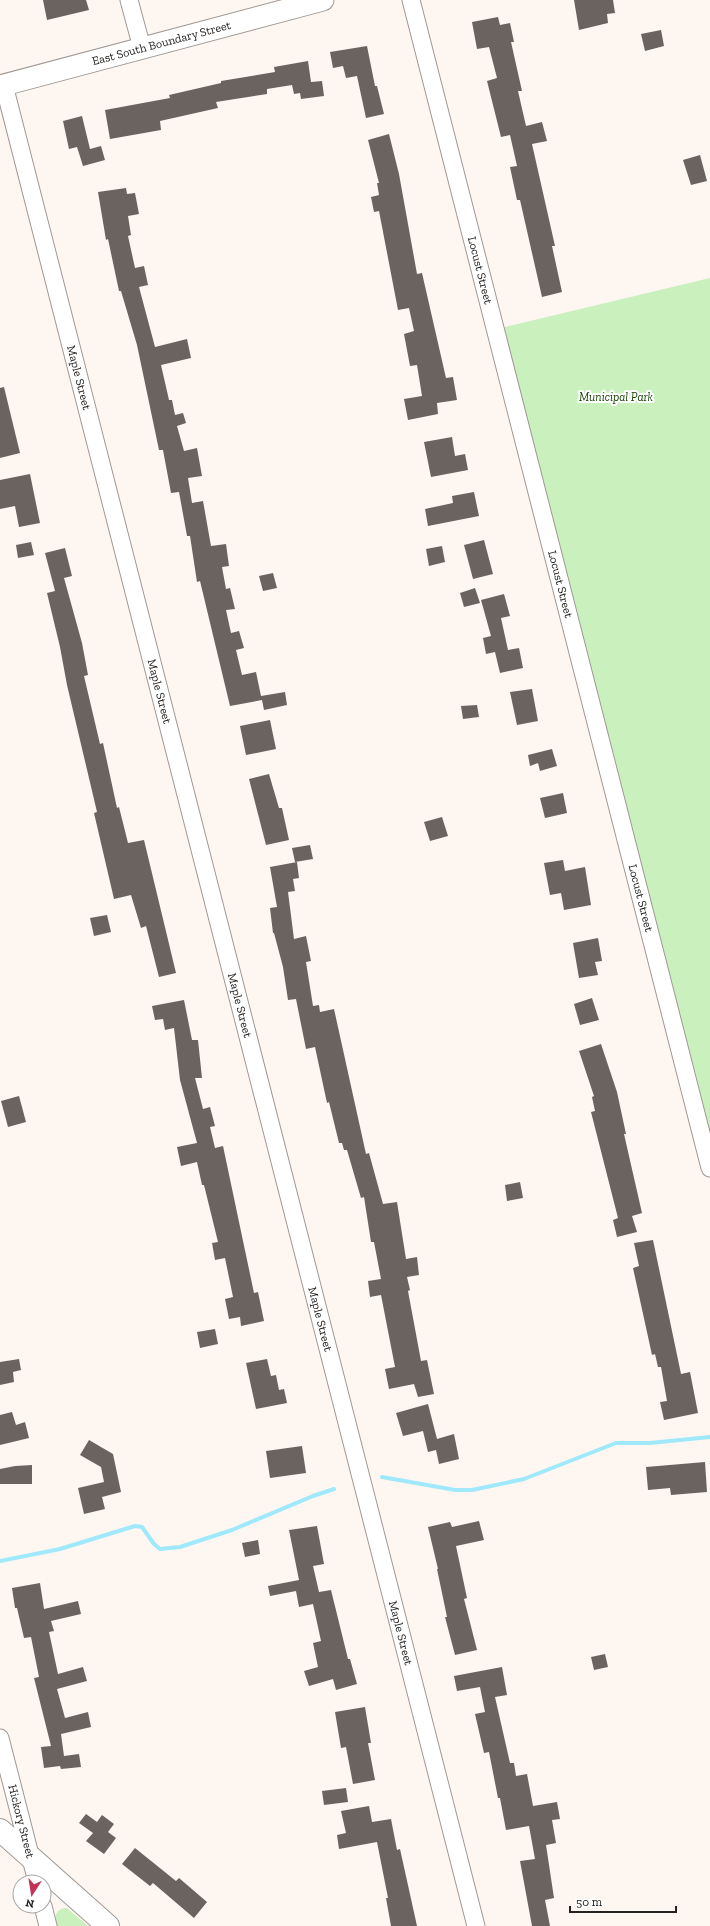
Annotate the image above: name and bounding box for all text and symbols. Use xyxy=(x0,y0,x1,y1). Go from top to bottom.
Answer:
street label: East South Boundary Street xyxy=(90,18,233,68)
street label: Locust Street xyxy=(465,235,496,306)
street label: Maple Street xyxy=(64,344,94,412)
park label: Municipal Park xyxy=(579,390,654,404)
street label: Locust Street xyxy=(545,549,576,620)
street label: Maple Street xyxy=(144,658,175,726)
street label: Locust Street xyxy=(626,863,656,934)
street label: Maple Street xyxy=(225,971,255,1040)
street label: Maple Street xyxy=(305,1285,336,1353)
street label: Maple Street xyxy=(386,1599,416,1667)
street label: Hickory Street xyxy=(5,1783,38,1860)
north arrow xyxy=(12,1874,52,1914)
scale bar xyxy=(570,1888,676,1914)
text: 50 m xyxy=(576,1895,603,1909)
text: N xyxy=(24,1896,35,1911)

